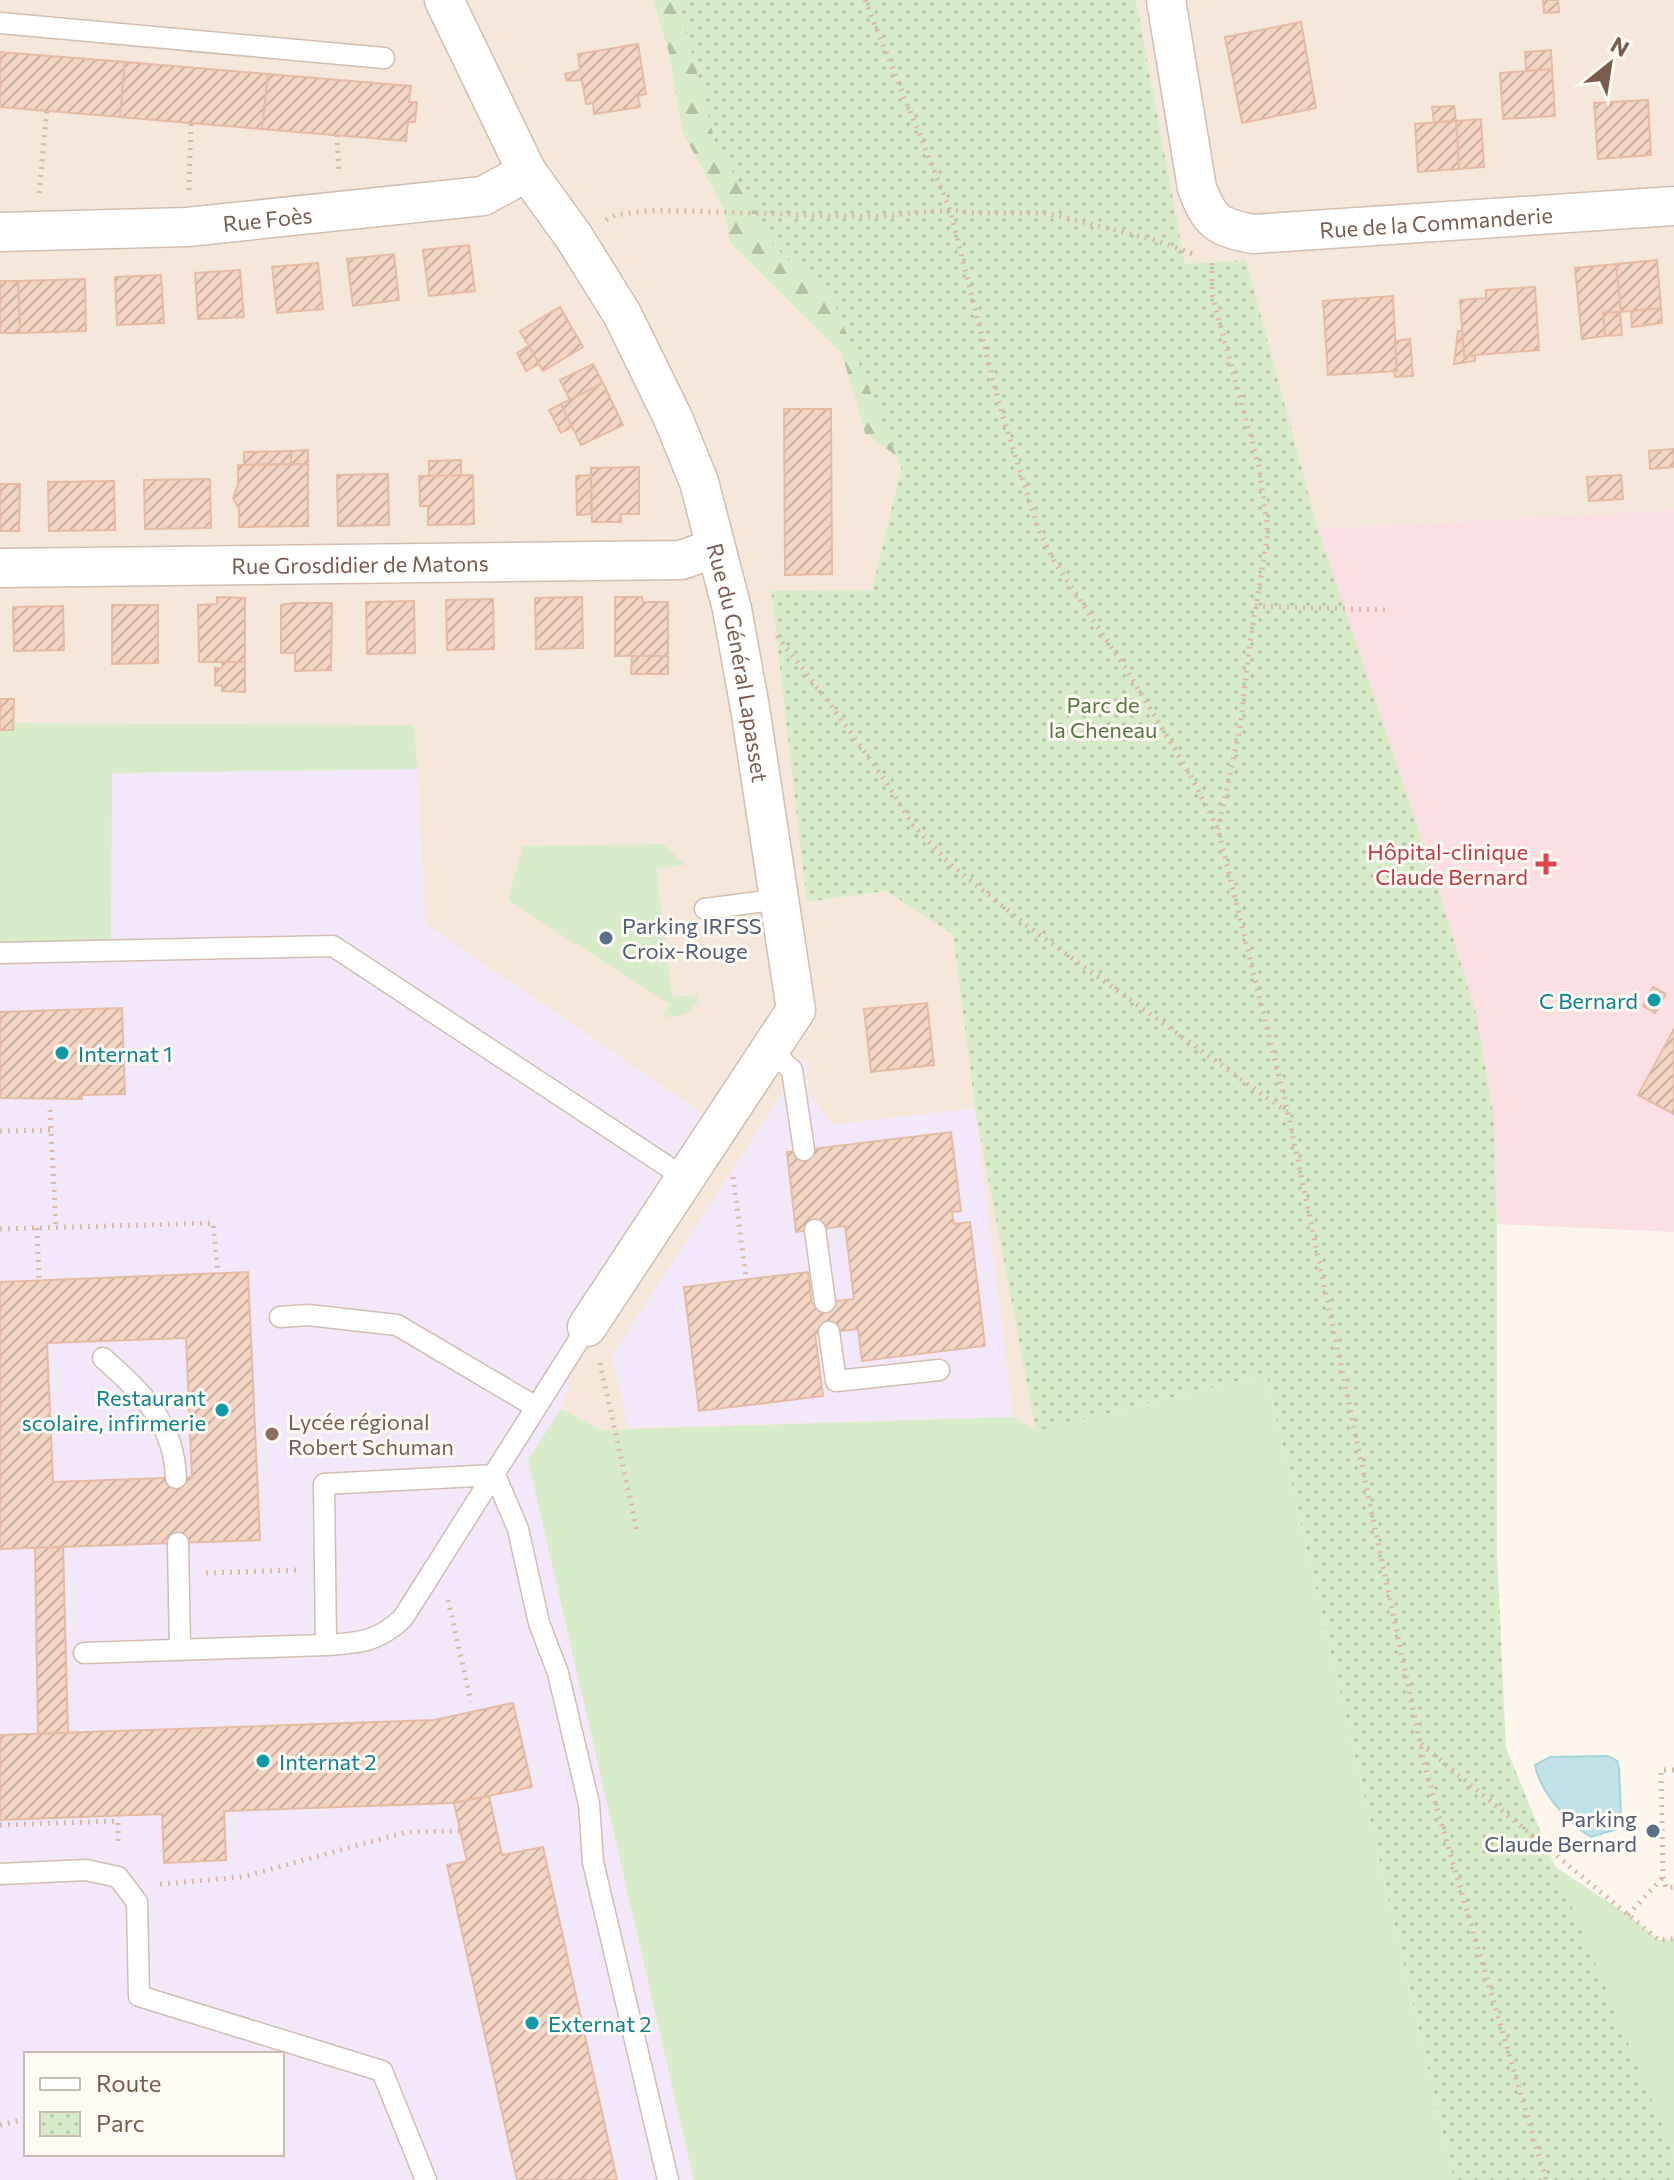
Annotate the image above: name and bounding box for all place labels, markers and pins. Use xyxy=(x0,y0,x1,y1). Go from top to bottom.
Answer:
place label: Hôpital-clinique Claude Bernard xyxy=(1367,838,1528,890)
marker: Hôpital-clinique Claude Bernard xyxy=(1535,853,1557,875)
place label: Parking IRFSS Croix-Rouge xyxy=(622,912,762,964)
marker: Parking IRFSS Croix-Rouge xyxy=(597,929,615,947)
place label: C Bernard xyxy=(1539,987,1638,1014)
marker: C Bernard xyxy=(1645,991,1663,1009)
place label: Internat 1 xyxy=(78,1040,173,1067)
marker: Internat 1 xyxy=(53,1044,71,1062)
place label: Restaurant scolaire, infirmerie xyxy=(22,1384,206,1436)
marker: Restaurant scolaire, infirmerie xyxy=(213,1401,231,1419)
place label: Lycée régional Robert Schuman xyxy=(288,1408,454,1460)
marker: Lycée régional Robert Schuman xyxy=(263,1425,281,1443)
place label: Internat 2 xyxy=(279,1748,377,1775)
marker: Internat 2 xyxy=(254,1752,272,1770)
place label: Parking Claude Bernard xyxy=(1484,1805,1637,1857)
marker: Parking Claude Bernard xyxy=(1644,1822,1662,1840)
place label: Externat 2 xyxy=(548,2010,652,2037)
marker: Externat 2 xyxy=(523,2014,541,2032)

